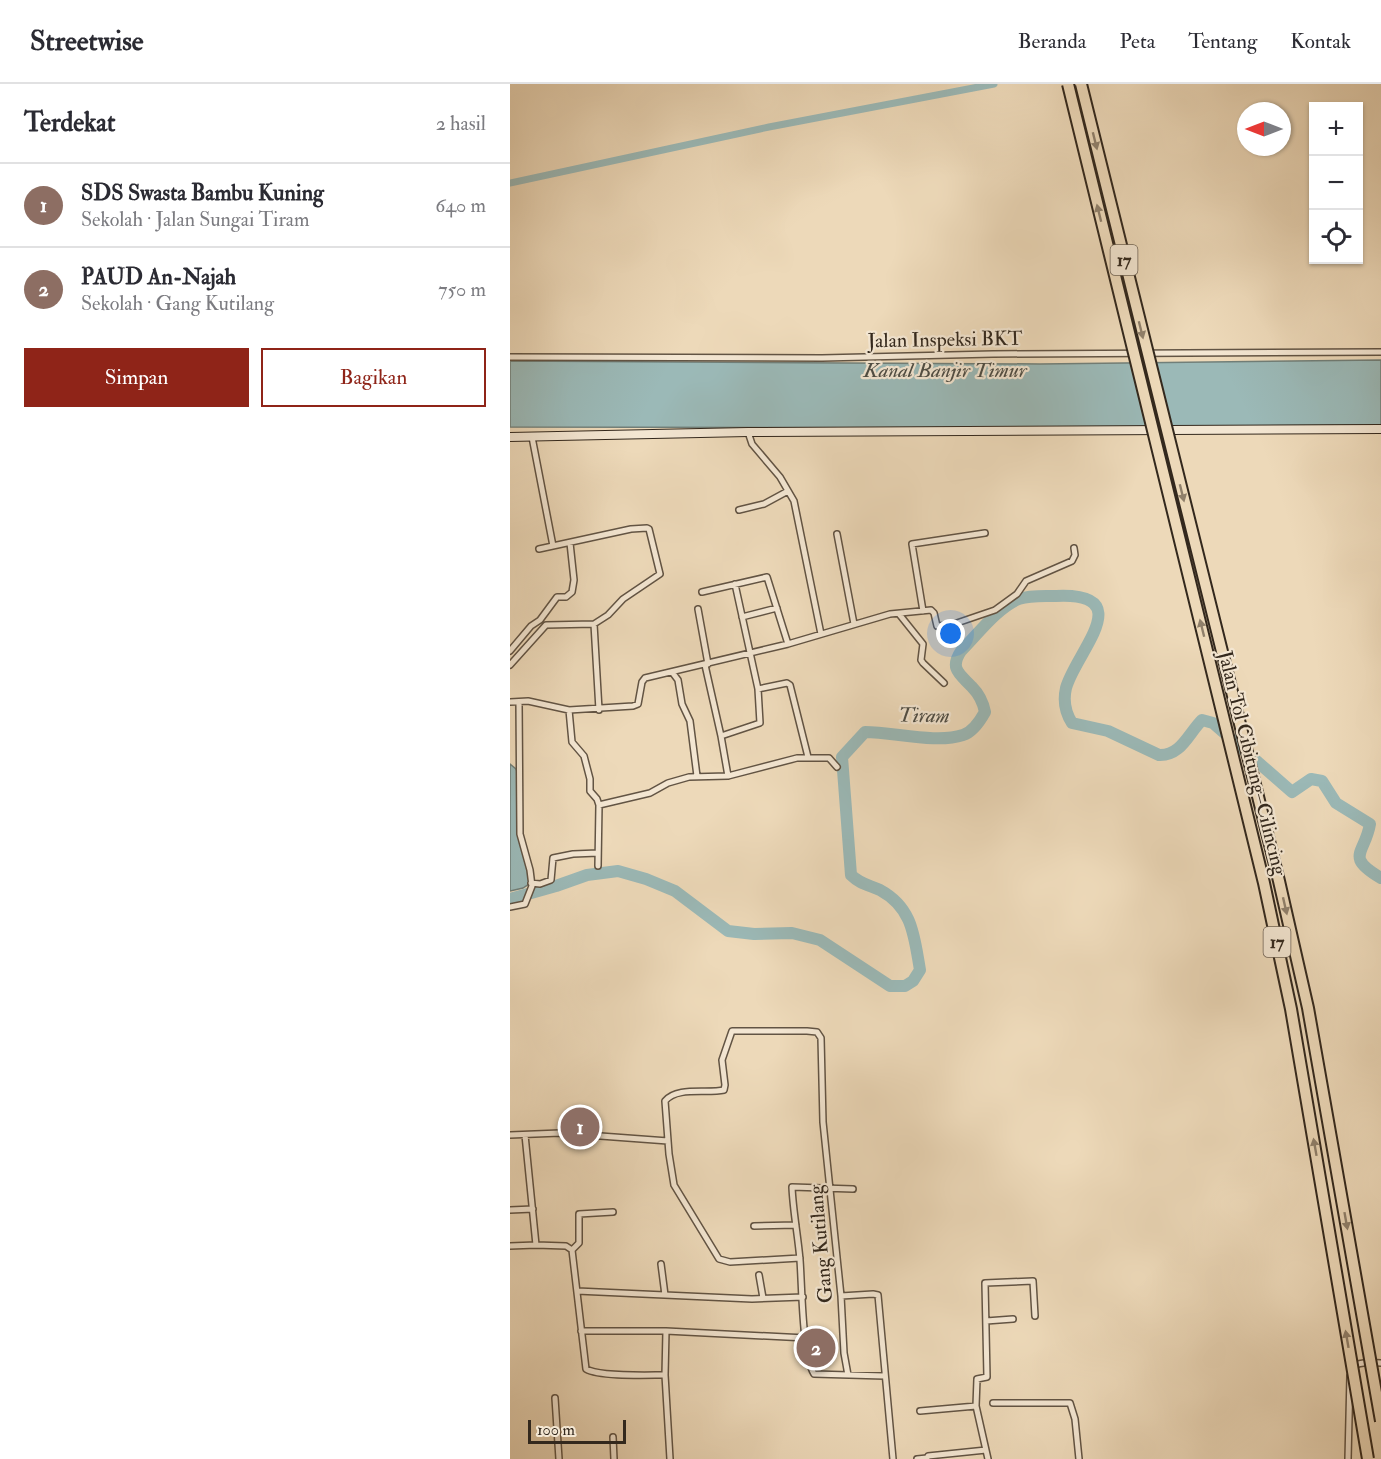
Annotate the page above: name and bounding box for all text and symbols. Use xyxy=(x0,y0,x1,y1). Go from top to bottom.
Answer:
text: Streetwise xyxy=(30,24,144,59)
text: Beranda xyxy=(1018,28,1086,55)
text: Peta xyxy=(1119,28,1155,55)
text: Tentang xyxy=(1188,28,1257,55)
text: Kontak xyxy=(1290,28,1351,55)
north arrow xyxy=(1237,102,1291,156)
map controls xyxy=(1309,102,1363,264)
button: + xyxy=(1309,102,1363,156)
text: Terdekat xyxy=(24,107,115,139)
text: 2 hasil xyxy=(436,111,486,136)
one-way arrow xyxy=(1091,132,1101,150)
button: − xyxy=(1309,156,1363,210)
text: SDS Swasta Bambu Kuning xyxy=(81,179,324,207)
text: 1 xyxy=(40,193,47,218)
text: 640 m xyxy=(435,193,486,218)
one-way arrow xyxy=(1094,203,1104,222)
text: Sekolah · Jalan Sungai Tiram xyxy=(81,207,310,232)
button: locate xyxy=(1309,210,1363,264)
road number: 17 xyxy=(1110,245,1138,275)
text: PAUD An-Najah xyxy=(81,263,236,291)
text: 2 xyxy=(38,277,49,302)
text: 750 m xyxy=(438,277,486,302)
text: Sekolah · Gang Kutilang xyxy=(81,291,274,316)
one-way arrow xyxy=(1137,321,1147,339)
street label: Jalan Inspeksi BKT xyxy=(866,326,1023,354)
button: Simpan xyxy=(24,348,249,407)
button: Bagikan xyxy=(261,348,486,407)
water label: Kanal Banjir Timur xyxy=(862,357,1028,384)
one-way arrow xyxy=(1177,484,1187,502)
your location xyxy=(936,619,965,648)
one-way arrow xyxy=(1196,619,1206,638)
street label: Jalan Tol Cibitung–Cilincing xyxy=(1212,647,1293,879)
water label: Tiram xyxy=(898,702,950,729)
one-way arrow xyxy=(1281,897,1290,916)
road number: 17 xyxy=(1264,927,1290,957)
pin: 1 xyxy=(560,1104,600,1150)
one-way arrow xyxy=(1310,1137,1319,1156)
street label: Gang Kutilang xyxy=(803,1183,838,1304)
one-way arrow xyxy=(1342,1212,1351,1231)
pin: 2 xyxy=(796,1326,836,1370)
one-way arrow xyxy=(1343,1330,1352,1349)
scale bar xyxy=(528,1417,626,1444)
text: 100 m xyxy=(537,1420,575,1440)

